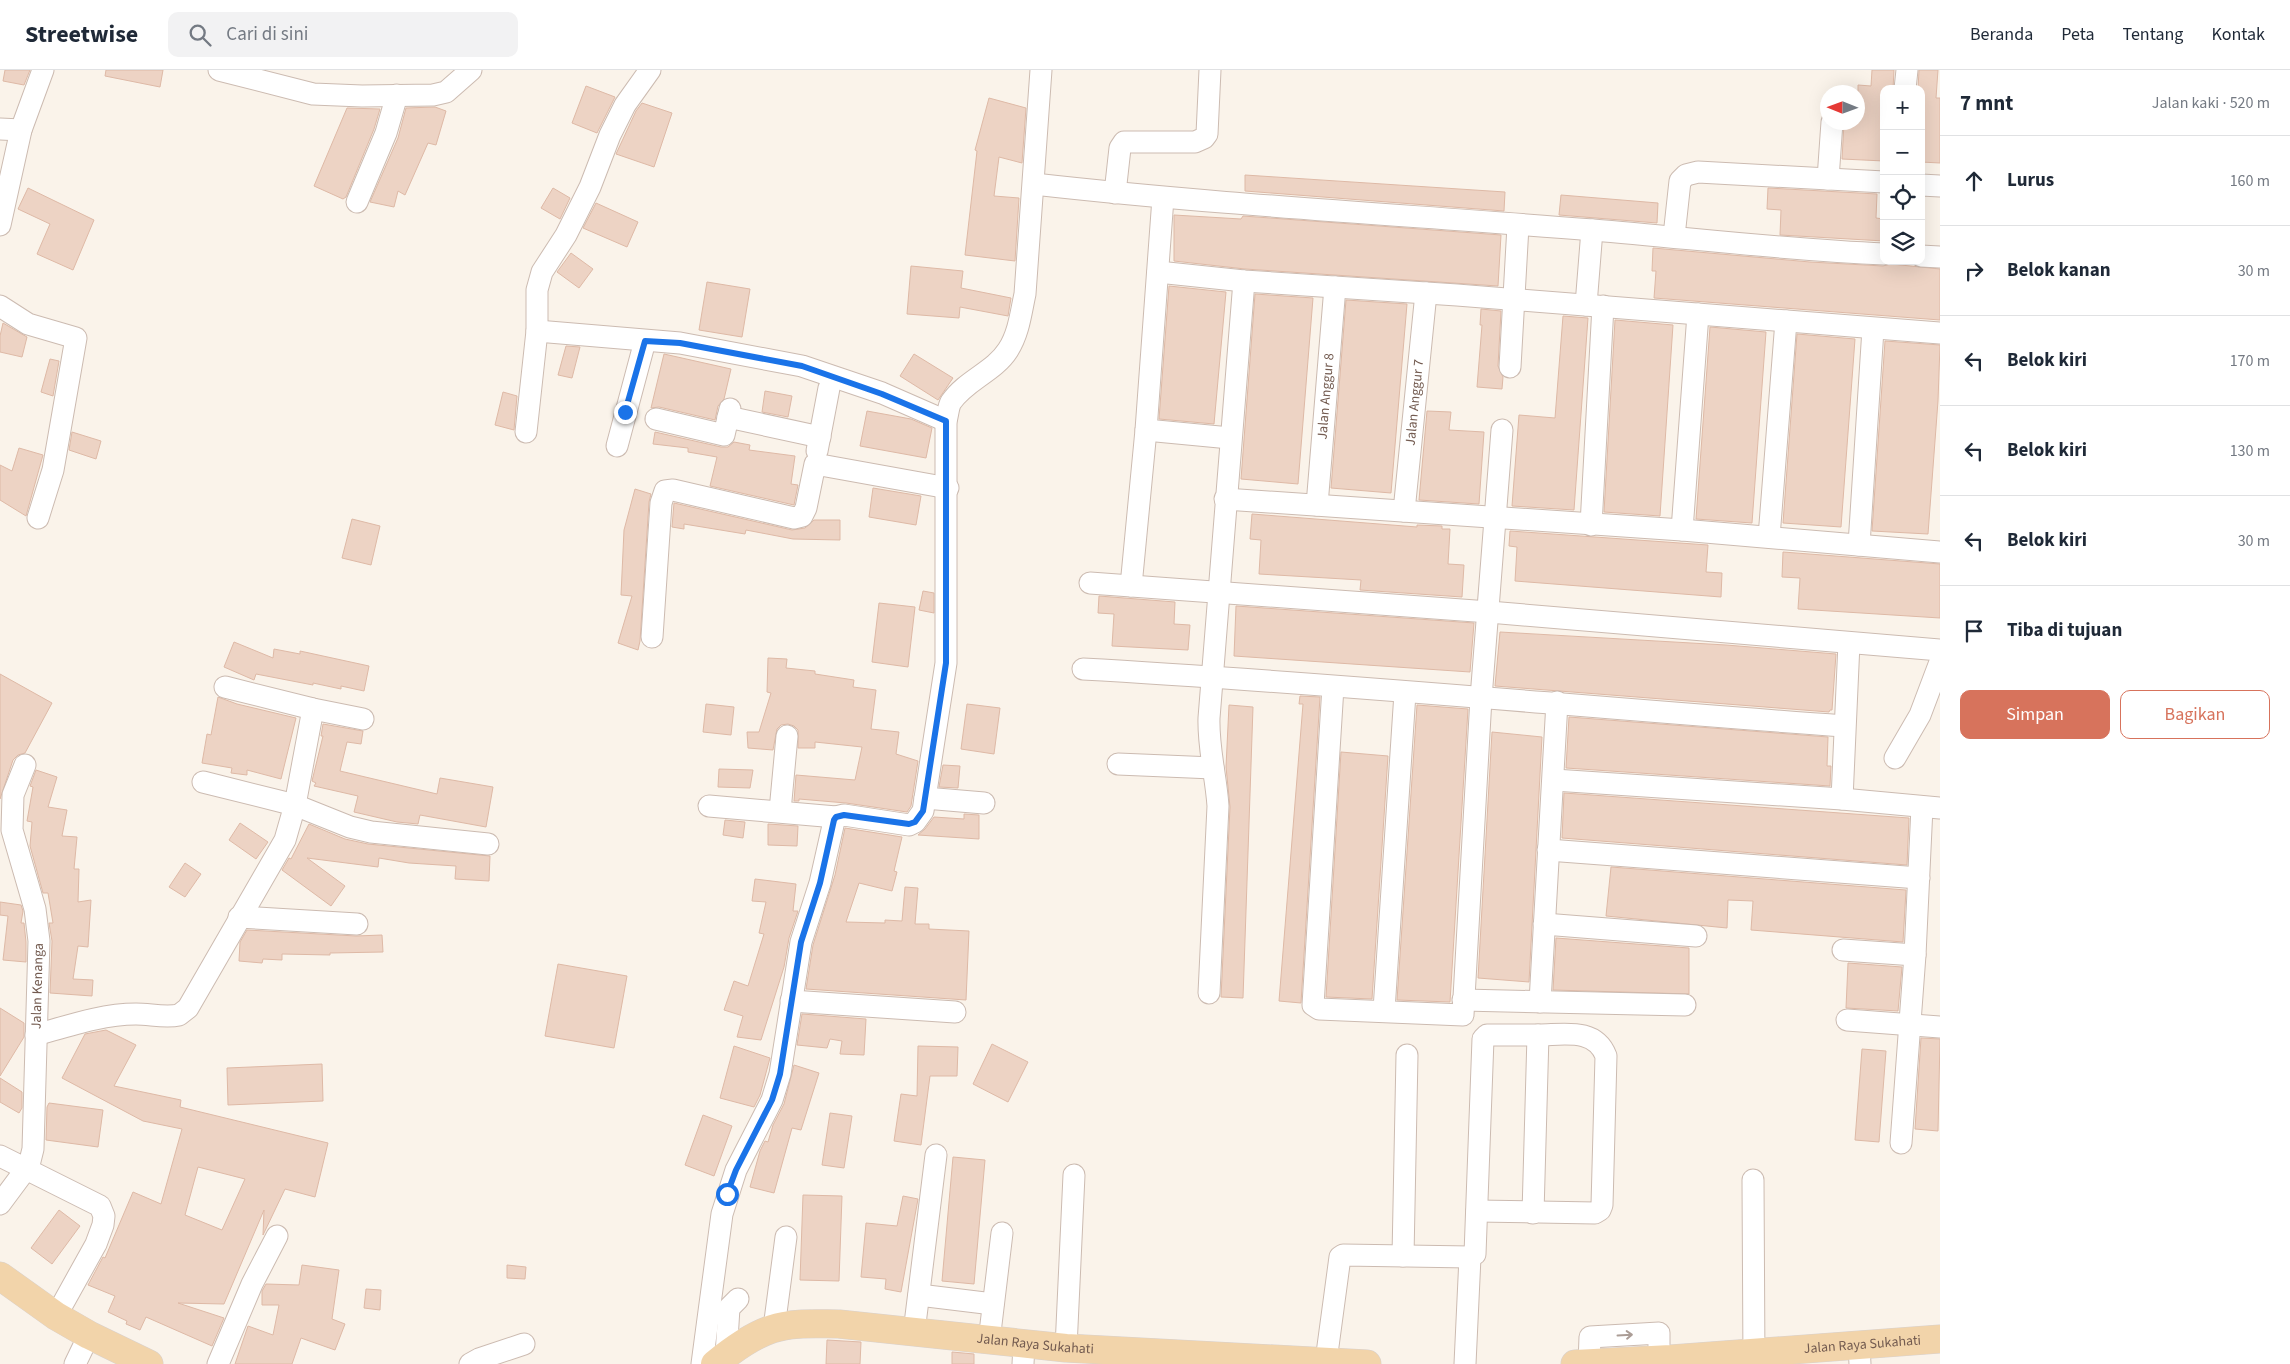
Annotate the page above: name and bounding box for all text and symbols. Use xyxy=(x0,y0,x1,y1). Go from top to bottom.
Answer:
search box xyxy=(168,12,518,57)
text: Streetwise xyxy=(25,17,138,52)
icon: search xyxy=(186,21,214,49)
text: Cari di sini xyxy=(226,21,309,48)
text: Beranda xyxy=(1970,22,2033,47)
text: Peta xyxy=(2061,22,2094,47)
text: Tentang xyxy=(2122,22,2183,47)
text: Kontak xyxy=(2211,22,2265,47)
north arrow xyxy=(1820,85,1865,130)
map controls xyxy=(1880,85,1925,265)
button: + xyxy=(1880,85,1925,130)
text: 7 mnt xyxy=(1960,88,2013,118)
text: Jalan kaki · 520 m xyxy=(2152,92,2270,114)
button: − xyxy=(1880,130,1925,175)
icon: ahead xyxy=(1960,167,1988,195)
text: Lurus xyxy=(2007,167,2054,194)
text: 160 m xyxy=(2230,170,2270,192)
button: locate xyxy=(1880,175,1925,220)
button: layers xyxy=(1880,220,1925,265)
icon: right xyxy=(1960,257,1988,285)
text: Belok kanan xyxy=(2007,257,2111,284)
text: 30 m xyxy=(2238,260,2270,282)
icon: left xyxy=(1960,347,1988,375)
text: Belok kiri xyxy=(2007,347,2087,374)
text: 170 m xyxy=(2230,350,2270,372)
street label: Jalan Anggur 8 xyxy=(1312,352,1340,440)
street label: Jalan Anggur 7 xyxy=(1401,358,1429,447)
route end xyxy=(614,401,637,424)
icon: left xyxy=(1960,437,1988,465)
text: Belok kiri xyxy=(2007,437,2087,464)
text: 130 m xyxy=(2230,440,2270,462)
icon: left xyxy=(1960,527,1988,555)
text: Belok kiri xyxy=(2007,527,2087,554)
text: 30 m xyxy=(2238,530,2270,552)
icon: arrive xyxy=(1960,617,1988,645)
text: Tiba di tujuan xyxy=(2007,617,2122,644)
button: Simpan xyxy=(1960,690,2110,739)
button: Bagikan xyxy=(2120,690,2270,739)
street label: Jalan Kenanga xyxy=(26,943,49,1030)
route start xyxy=(716,1183,739,1206)
street label: Jalan Raya Sukahati xyxy=(976,1329,1094,1359)
one-way arrow xyxy=(1616,1330,1632,1339)
street label: Jalan Raya Sukahati xyxy=(1803,1330,1922,1359)

